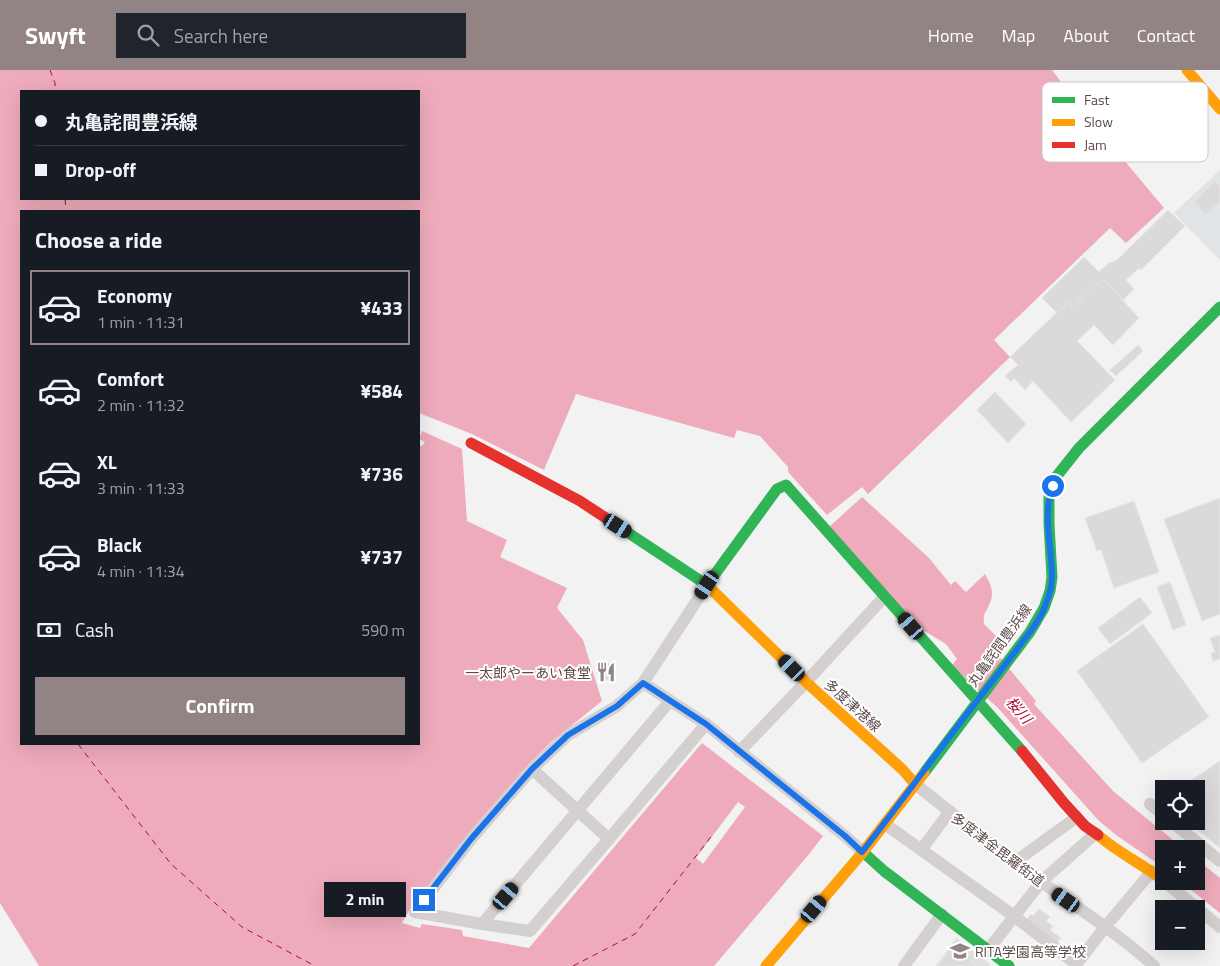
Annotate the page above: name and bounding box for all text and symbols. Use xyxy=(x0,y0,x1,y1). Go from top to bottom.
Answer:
search box xyxy=(116,13,466,58)
text: Swyft xyxy=(25,17,86,53)
icon: search xyxy=(134,21,162,49)
text: Search here xyxy=(174,21,268,50)
text: Home xyxy=(928,22,974,49)
text: Map xyxy=(1002,22,1035,49)
text: About xyxy=(1063,22,1109,49)
text: Contact xyxy=(1137,22,1195,49)
legend xyxy=(1042,82,1208,162)
text: Fast xyxy=(1084,89,1109,110)
text: 丸亀詫間豊浜線 xyxy=(65,107,198,136)
text: Slow xyxy=(1084,111,1113,132)
text: Jam xyxy=(1084,134,1107,155)
text: Drop-off xyxy=(65,155,136,184)
text: Choose a ride xyxy=(35,223,162,257)
text: Economy xyxy=(97,281,172,310)
icon: car xyxy=(37,285,82,330)
text: ¥433 xyxy=(360,293,403,322)
text: 1 min · 11:31 xyxy=(97,310,185,334)
text: Comfort xyxy=(97,364,164,393)
icon: car xyxy=(37,368,82,413)
text: ¥584 xyxy=(360,376,403,405)
text: 2 min · 11:32 xyxy=(97,393,185,417)
text: XL xyxy=(97,447,117,476)
icon: car xyxy=(37,451,82,496)
text: ¥736 xyxy=(360,459,403,488)
route start xyxy=(1042,475,1064,497)
text: 3 min · 11:33 xyxy=(97,476,185,500)
car xyxy=(601,512,634,540)
text: Black xyxy=(97,530,142,559)
icon: car xyxy=(37,534,82,579)
text: ¥737 xyxy=(360,542,403,571)
text: 4 min · 11:34 xyxy=(97,559,185,583)
car xyxy=(692,568,721,602)
street label: 丸亀詫間豊浜線 xyxy=(962,599,1036,691)
car xyxy=(895,610,926,642)
text: Cash xyxy=(75,615,114,644)
icon: cash xyxy=(35,616,63,644)
text: 590 m xyxy=(361,618,405,642)
car xyxy=(776,652,807,684)
restaurant icon: 一太郎やーあい食堂 xyxy=(595,661,617,683)
place label: 一太郎やーあい食堂 xyxy=(465,662,591,683)
street label: 多度津港線 xyxy=(820,674,886,736)
button: Confirm xyxy=(35,677,405,735)
water label: 桜川 xyxy=(1000,691,1039,730)
map controls xyxy=(1155,780,1205,950)
button: locate xyxy=(1155,780,1205,830)
street label: 多度津金毘羅街道 xyxy=(947,807,1049,891)
button: + xyxy=(1155,840,1205,890)
car xyxy=(490,880,521,912)
callout: 2 min xyxy=(324,882,406,918)
car xyxy=(1049,885,1082,915)
text: 2 min xyxy=(346,887,384,911)
route end xyxy=(413,889,435,911)
car xyxy=(798,893,829,925)
button: − xyxy=(1155,900,1205,950)
school or university icon: RITA学園高等学校 xyxy=(949,940,971,962)
place label: RITA学園高等学校 xyxy=(975,941,1086,962)

